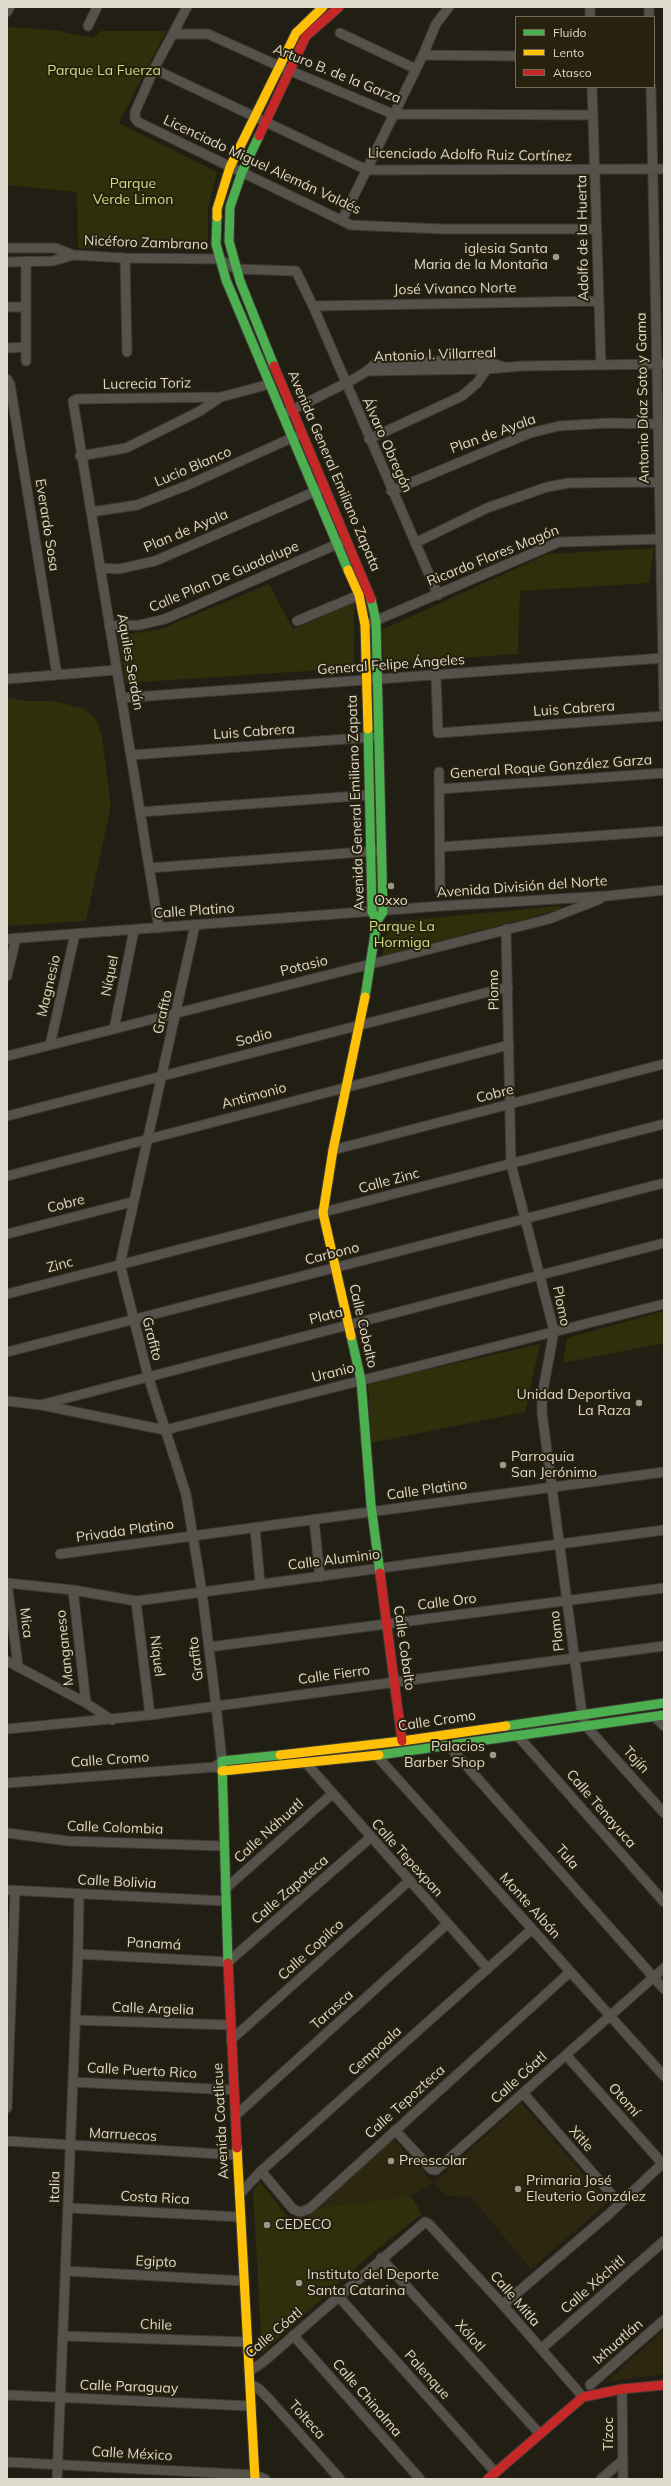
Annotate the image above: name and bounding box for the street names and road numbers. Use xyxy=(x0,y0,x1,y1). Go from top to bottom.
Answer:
street label: Arturo B. de la Garza xyxy=(271,41,403,107)
street label: Licenciado Miguel Alemán Valdés xyxy=(160,112,364,218)
street label: Licenciado Adolfo Ruiz Cortínez xyxy=(368,145,572,165)
street label: Adolfo de la Huerta xyxy=(573,175,593,301)
street label: Nicéforo Zambrano xyxy=(84,232,208,254)
street label: José Vivanco Norte xyxy=(394,280,516,298)
street label: Antonio Díaz Soto y Gama xyxy=(633,312,653,484)
street label: Antonio I. Villarreal xyxy=(373,344,497,366)
street label: Avenida General Emiliano Zapata xyxy=(284,368,384,574)
street label: Lucrecia Toriz xyxy=(103,375,191,393)
street label: Álvaro Obregón xyxy=(358,395,416,495)
street label: Plan de Ayala xyxy=(448,411,538,457)
street label: Lucio Blanco xyxy=(152,443,234,491)
street label: Everardo Sosa xyxy=(31,477,63,573)
street label: Plan de Ayala xyxy=(141,506,231,556)
street label: Ricardo Flores Magón xyxy=(425,522,561,590)
street label: Calle Plan De Guadalupe xyxy=(147,538,301,616)
street label: Aquiles Serdán xyxy=(113,612,147,712)
street label: General Felipe Ángeles xyxy=(317,651,465,679)
street label: Avenida General Emiliano Zapata xyxy=(344,695,368,911)
street label: Luis Cabrera xyxy=(533,698,615,720)
street label: Luis Cabrera xyxy=(213,721,295,743)
street label: General Roque González Garza xyxy=(449,752,653,782)
street label: Avenida División del Norte xyxy=(436,873,608,901)
street label: Calle Platino xyxy=(153,900,235,922)
street label: Potasio xyxy=(279,952,329,980)
street label: Magnesio xyxy=(34,953,64,1019)
street label: Níquel xyxy=(98,954,122,998)
street label: Plomo xyxy=(485,969,503,1011)
street label: Grafito xyxy=(150,988,176,1036)
street label: Sodio xyxy=(234,1025,274,1051)
street label: Antimonio xyxy=(220,1079,288,1113)
street label: Cobre xyxy=(474,1081,516,1107)
street label: Calle Zinc xyxy=(357,1165,421,1197)
street label: Cobre xyxy=(45,1191,87,1217)
street label: Carbono xyxy=(303,1239,361,1269)
street label: Zinc xyxy=(45,1253,75,1277)
street label: Calle Cobalto xyxy=(345,1282,381,1370)
street label: Plomo xyxy=(549,1284,573,1328)
street label: Plata xyxy=(307,1304,345,1328)
street label: Grafito xyxy=(138,1315,166,1363)
street label: Uranio xyxy=(310,1360,356,1386)
street label: Calle Platino xyxy=(386,1476,468,1504)
street label: Privada Platino xyxy=(75,1516,175,1546)
street label: Calle Aluminio xyxy=(287,1546,381,1574)
street label: Calle Oro xyxy=(416,1590,478,1614)
street label: Calle Cobalto xyxy=(390,1604,418,1692)
street label: Mica xyxy=(16,1607,36,1639)
street label: Manganeso xyxy=(53,1609,77,1687)
street label: Plomo xyxy=(546,1610,568,1652)
street label: Níquel xyxy=(146,1635,168,1677)
street label: Grafito xyxy=(185,1636,207,1682)
street label: Calle Fierro xyxy=(297,1662,371,1688)
street label: Calle Cromo xyxy=(397,1707,477,1735)
street label: Tajín xyxy=(620,1743,652,1777)
street label: Calle Cromo xyxy=(70,1749,150,1771)
street label: Calle Tenayuca xyxy=(563,1767,639,1851)
street label: Calle Náhuatl xyxy=(231,1795,307,1867)
street label: Calle Tepexpan xyxy=(368,1816,446,1900)
street label: Calle Colombia xyxy=(66,1818,164,1838)
street label: Tula xyxy=(552,1841,582,1873)
street label: Calle Zapoteca xyxy=(248,1852,332,1928)
street label: Monte Albán xyxy=(496,1870,564,1942)
street label: Calle Bolivia xyxy=(77,1872,157,1892)
street label: Calle Copilco xyxy=(275,1916,347,1984)
street label: Panamá xyxy=(126,1934,182,1954)
street label: Tarasca xyxy=(307,1987,357,2033)
street label: Calle Argelia xyxy=(112,1999,194,2019)
street label: Cempoala xyxy=(345,2023,405,2079)
street label: Calle Cóatl xyxy=(488,2049,550,2107)
street label: Calle Puerto Rico xyxy=(87,2060,197,2082)
street label: Avenida Coatlicue xyxy=(210,2062,232,2180)
street label: Calle Tepozteca xyxy=(361,2062,449,2142)
street label: Otomí xyxy=(605,2080,643,2120)
street label: Xitle xyxy=(565,2123,597,2155)
street label: Marruecos xyxy=(89,2125,157,2145)
street label: Italia xyxy=(46,2171,64,2203)
street label: Costa Rica xyxy=(120,2188,190,2208)
street label: Egipto xyxy=(135,2253,177,2271)
street label: Calle Xóchitl xyxy=(558,2253,628,2317)
street label: Calle Mitla xyxy=(486,2268,544,2330)
street label: Calle Cóatl xyxy=(242,2304,306,2362)
street label: Chile xyxy=(140,2316,172,2334)
street label: Ixhuatlán xyxy=(590,2316,646,2368)
street label: Xólotl xyxy=(452,2317,488,2355)
street label: Palenque xyxy=(401,2347,453,2403)
street label: Calle Chinalma xyxy=(329,2356,405,2440)
street label: Calle Paraguay xyxy=(79,2377,179,2397)
street label: Tolteca xyxy=(285,2397,329,2443)
street label: Tízoc xyxy=(601,2417,617,2451)
street label: Calle México xyxy=(91,2443,173,2465)

